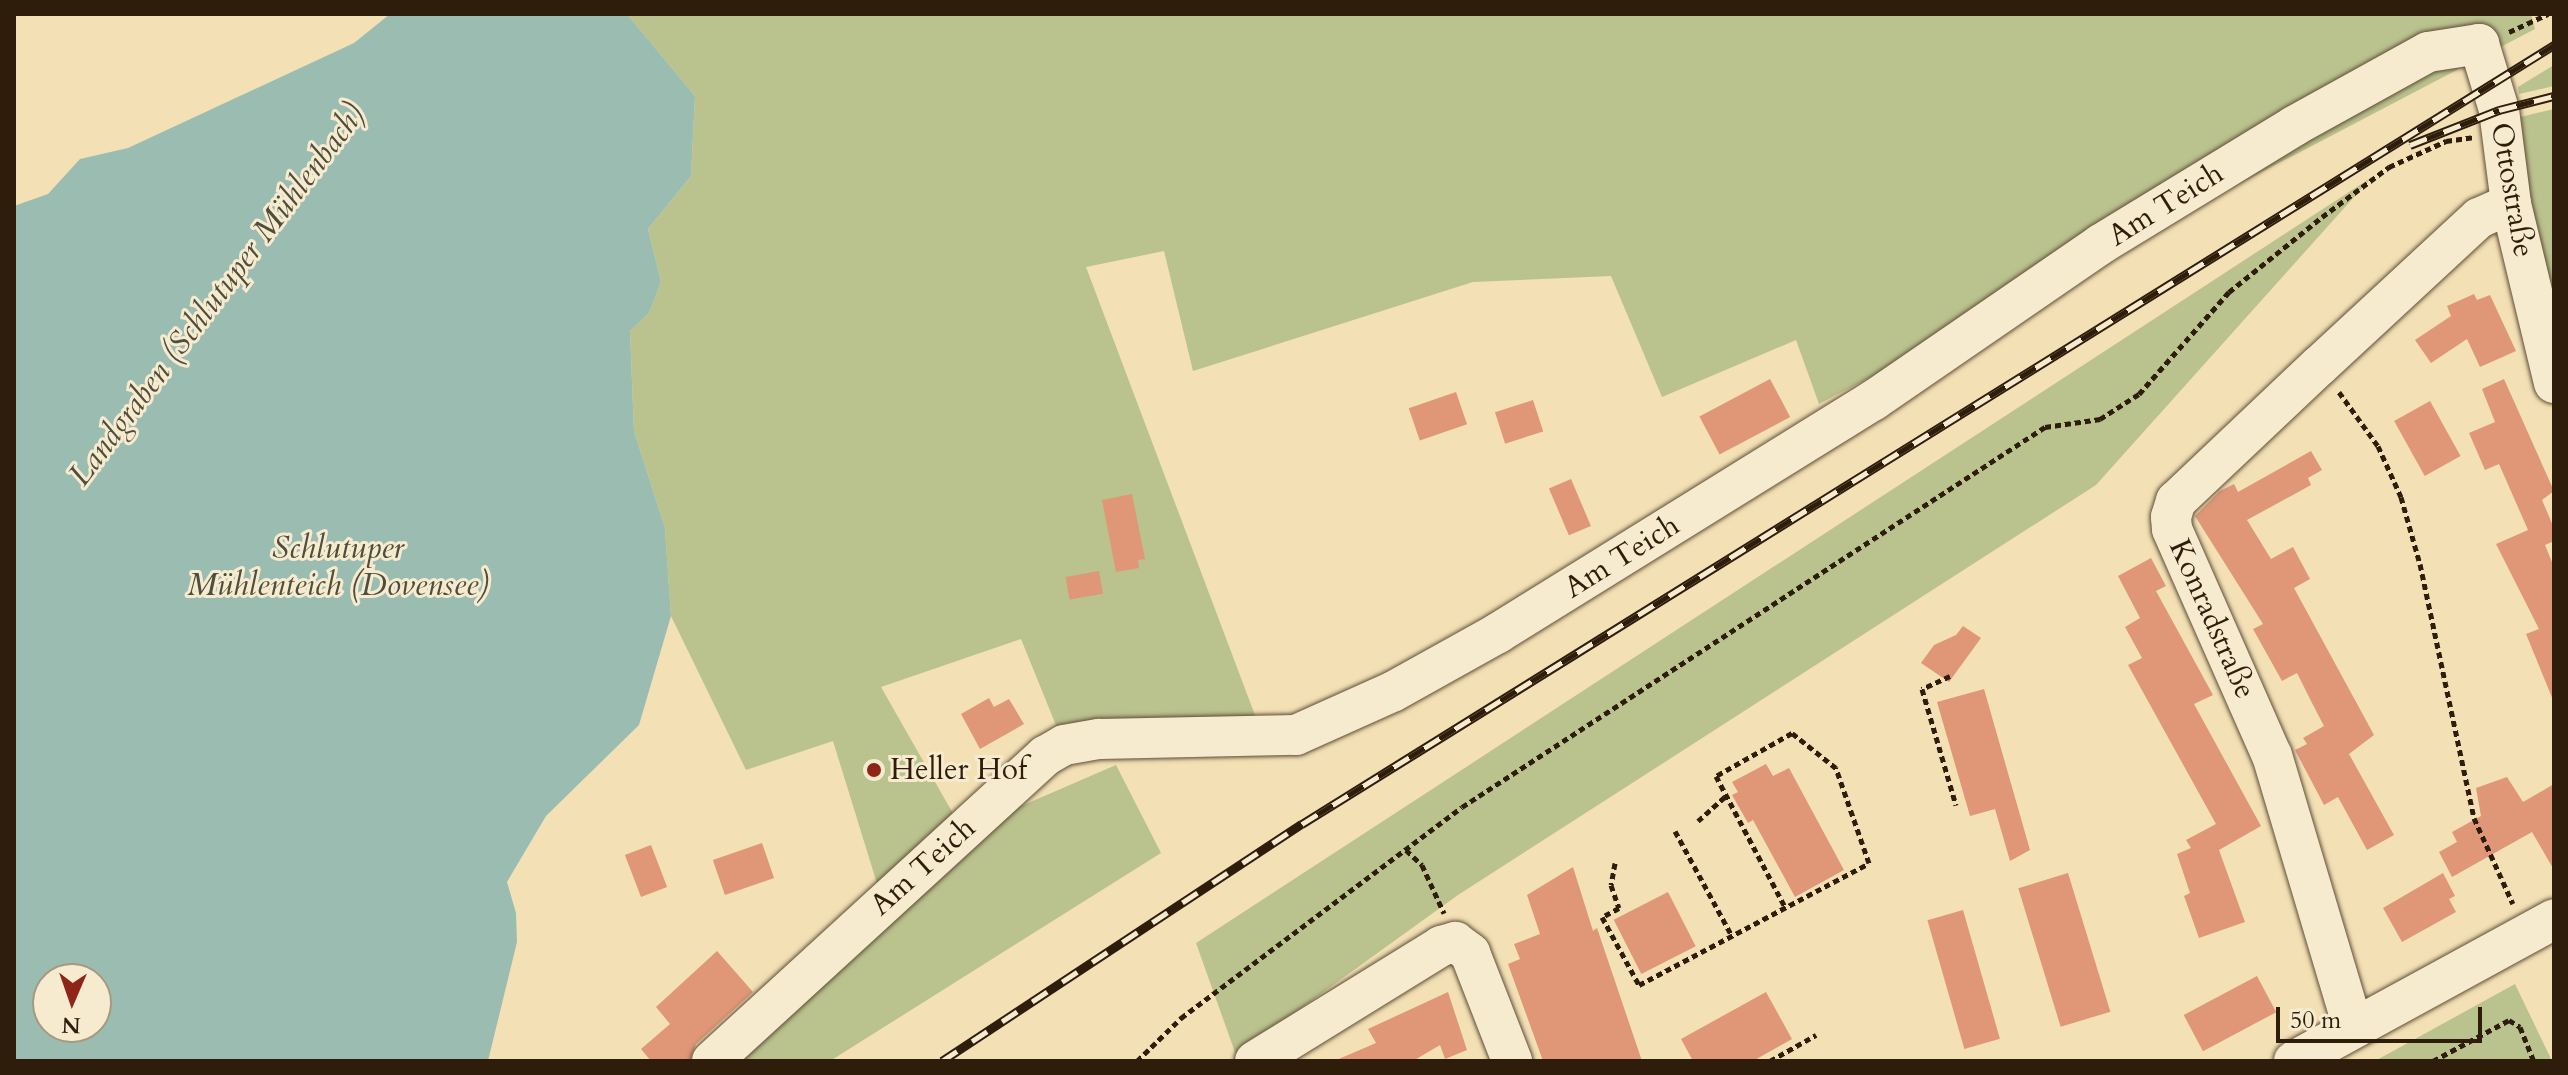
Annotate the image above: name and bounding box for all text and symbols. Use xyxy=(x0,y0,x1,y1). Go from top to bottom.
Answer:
water label: Landgraben (Schlutuper Mühlenbach) xyxy=(61,96,373,494)
street label: Ottostraße xyxy=(2482,120,2542,260)
street label: Am Teich xyxy=(2102,156,2230,254)
street label: Am Teich xyxy=(1558,508,1686,606)
water label: Schlutuper Mühlenteich (Dovensee) xyxy=(187,530,489,605)
street label: Konradstraße xyxy=(2161,534,2263,704)
place label: Heller Hof xyxy=(890,752,1027,788)
marker: Heller Hof xyxy=(865,761,883,779)
street label: Am Teich xyxy=(863,810,983,924)
north arrow xyxy=(32,963,112,1043)
scale bar xyxy=(2280,991,2486,1041)
text: 50 m xyxy=(2290,1004,2341,1037)
text: N xyxy=(61,1010,81,1040)

